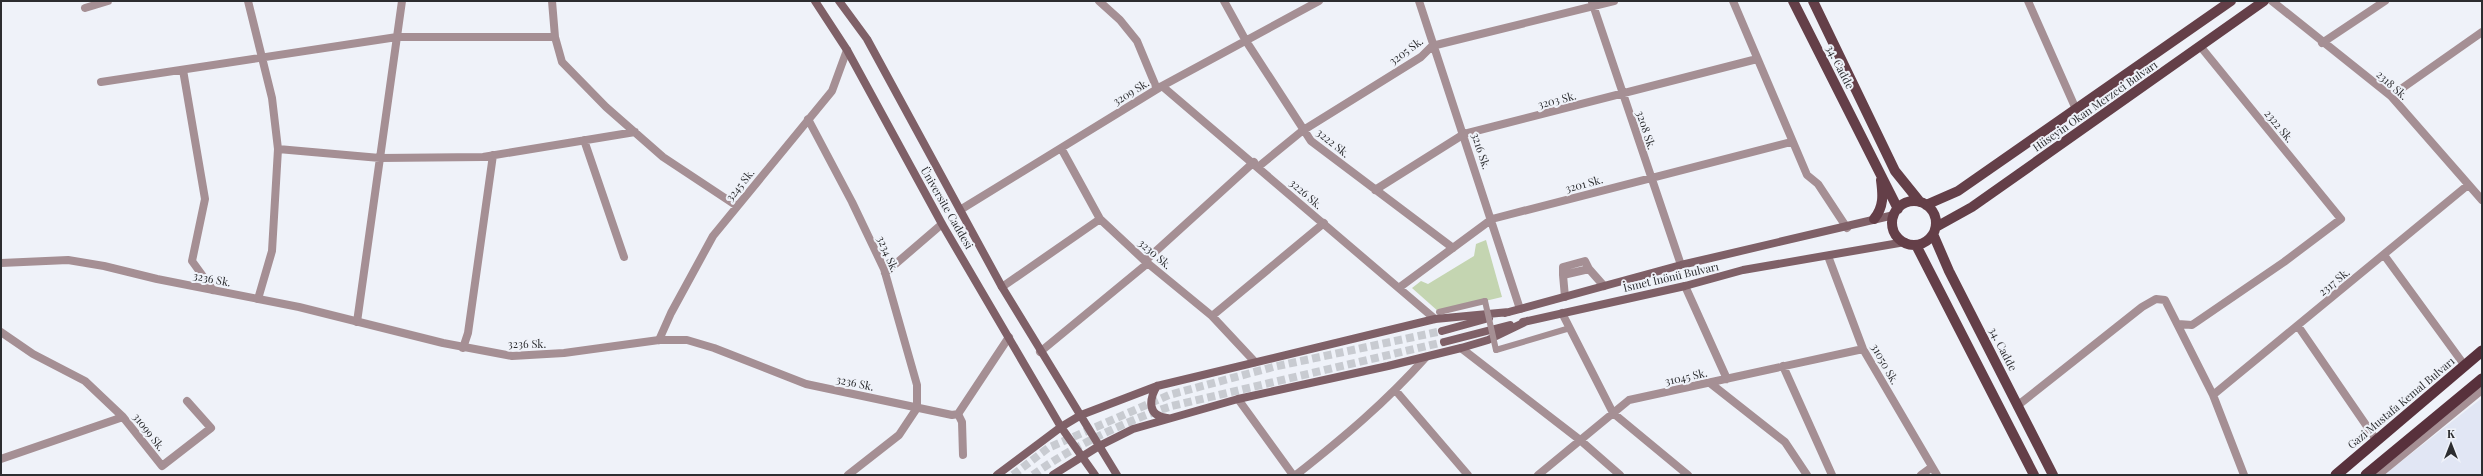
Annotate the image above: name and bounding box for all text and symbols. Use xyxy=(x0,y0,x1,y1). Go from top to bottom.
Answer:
street label: 3205 Sk. xyxy=(1386,33,1426,68)
street label: 34. Cadde xyxy=(1823,42,1858,92)
street label: Hüseyin Okan Merzeci Bulvarı xyxy=(2029,57,2160,154)
street label: 2318 Sk. xyxy=(2373,66,2411,103)
street label: 3209 Sk. xyxy=(1110,75,1152,108)
street label: 3203 Sk. xyxy=(1536,87,1578,112)
street label: 2322 Sk. xyxy=(2262,106,2297,145)
street label: 3208 Sk. xyxy=(1633,108,1660,151)
street label: 3222 Sk. xyxy=(1314,125,1353,161)
street label: 3216 Sk. xyxy=(1469,131,1494,171)
street label: Üniversite Caddesi xyxy=(918,164,977,252)
street label: 3245 Sk. xyxy=(722,165,757,204)
street label: 3201 Sk. xyxy=(1563,171,1605,196)
street label: 3226 Sk. xyxy=(1287,175,1326,212)
street label: 3234 Sk. xyxy=(874,233,903,274)
street label: 3230 Sk. xyxy=(1136,235,1175,272)
street label: İsmet İnönü Bulvarı xyxy=(1622,258,1720,295)
street label: 2317 Sk. xyxy=(2315,264,2353,299)
street label: 3236 Sk. xyxy=(192,267,233,290)
street label: 34. Cadde xyxy=(1986,324,2021,374)
street label: 3236 Sk. xyxy=(508,336,546,351)
street label: 31050 Sk. xyxy=(1868,341,1903,387)
street label: Gazi Mustafa Kemal Bulvarı xyxy=(2345,354,2457,452)
street label: 31045 Sk. xyxy=(1663,365,1709,388)
street label: 3236 Sk. xyxy=(835,371,876,394)
street label: 31099 Sk. xyxy=(130,410,169,454)
north arrow xyxy=(2431,424,2471,464)

